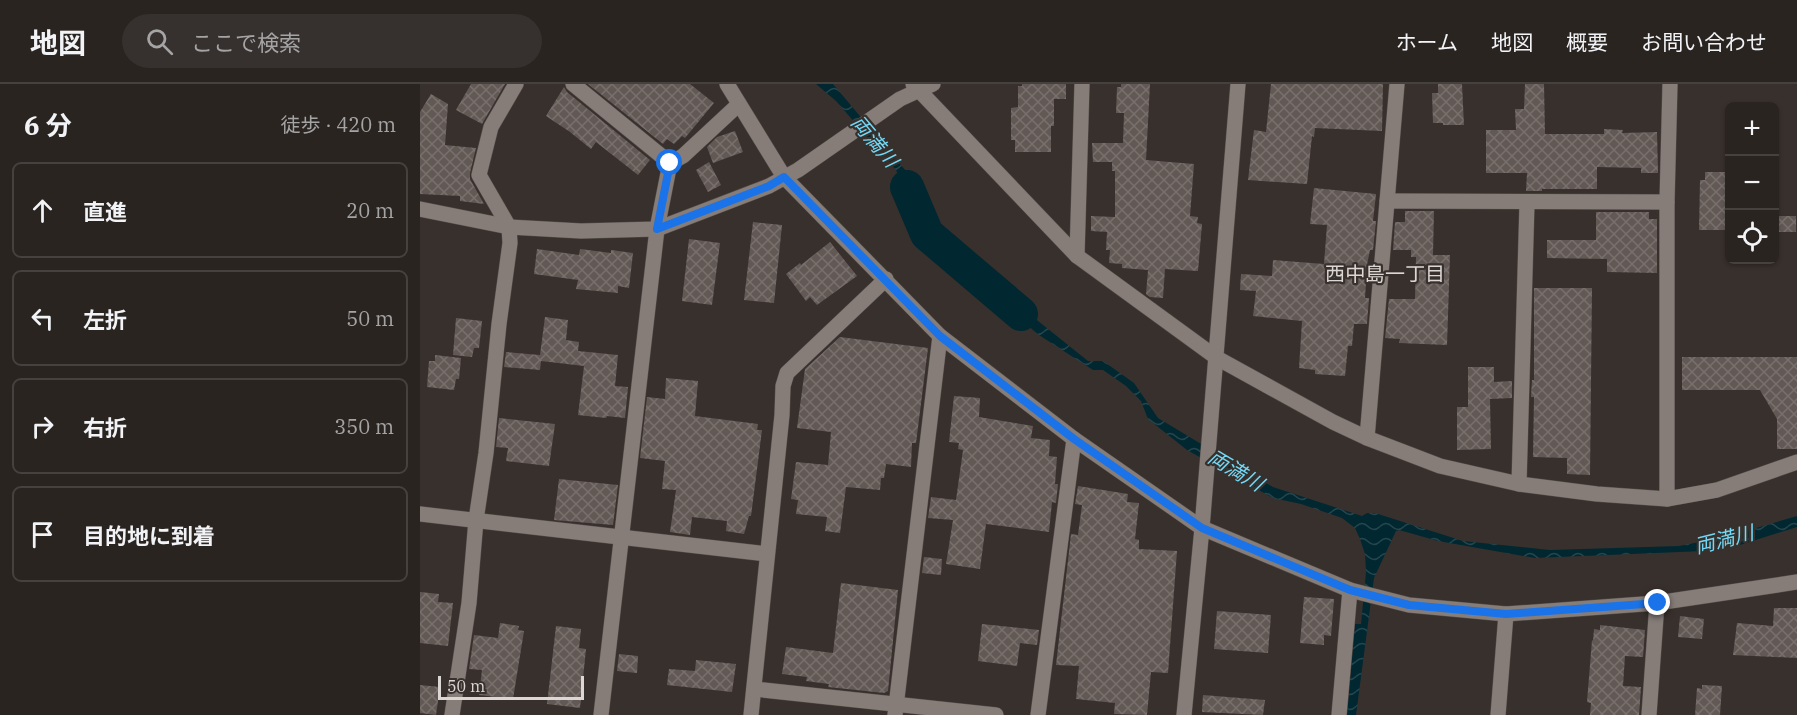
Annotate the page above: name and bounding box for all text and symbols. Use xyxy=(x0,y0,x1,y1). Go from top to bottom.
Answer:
search box xyxy=(122,14,542,68)
text: 地図 xyxy=(30,24,86,61)
icon: search xyxy=(143,25,176,58)
text: ここで検索 xyxy=(191,28,301,57)
text: ホーム xyxy=(1396,28,1458,56)
text: 地図 xyxy=(1491,28,1533,56)
text: 概要 xyxy=(1566,28,1608,56)
text: お問い合わせ xyxy=(1641,28,1767,56)
map controls xyxy=(1725,102,1779,264)
button: + xyxy=(1725,102,1779,156)
text: 6 分 xyxy=(24,108,72,142)
water label: 両満川 xyxy=(845,109,906,174)
text: 徒歩 · 420 m xyxy=(281,111,396,138)
route start xyxy=(656,149,682,175)
button: − xyxy=(1725,156,1779,210)
icon: ahead xyxy=(26,194,59,227)
text: 直進 xyxy=(83,197,127,226)
text: 20 m xyxy=(346,197,394,224)
button: locate xyxy=(1725,210,1779,264)
district label: 西中島一丁目 xyxy=(1325,260,1445,287)
icon: left xyxy=(26,302,59,335)
text: 左折 xyxy=(83,305,127,334)
text: 50 m xyxy=(346,305,394,332)
icon: right xyxy=(26,410,59,443)
text: 右折 xyxy=(83,413,127,442)
text: 350 m xyxy=(334,413,394,440)
water label: 両満川 xyxy=(1203,443,1270,498)
icon: arrive xyxy=(26,518,59,551)
water label: 両満川 xyxy=(1692,518,1758,559)
text: 目的地に到着 xyxy=(83,521,215,550)
route end xyxy=(1644,589,1670,615)
scale bar xyxy=(438,673,584,700)
text: 50 m xyxy=(447,676,485,696)

